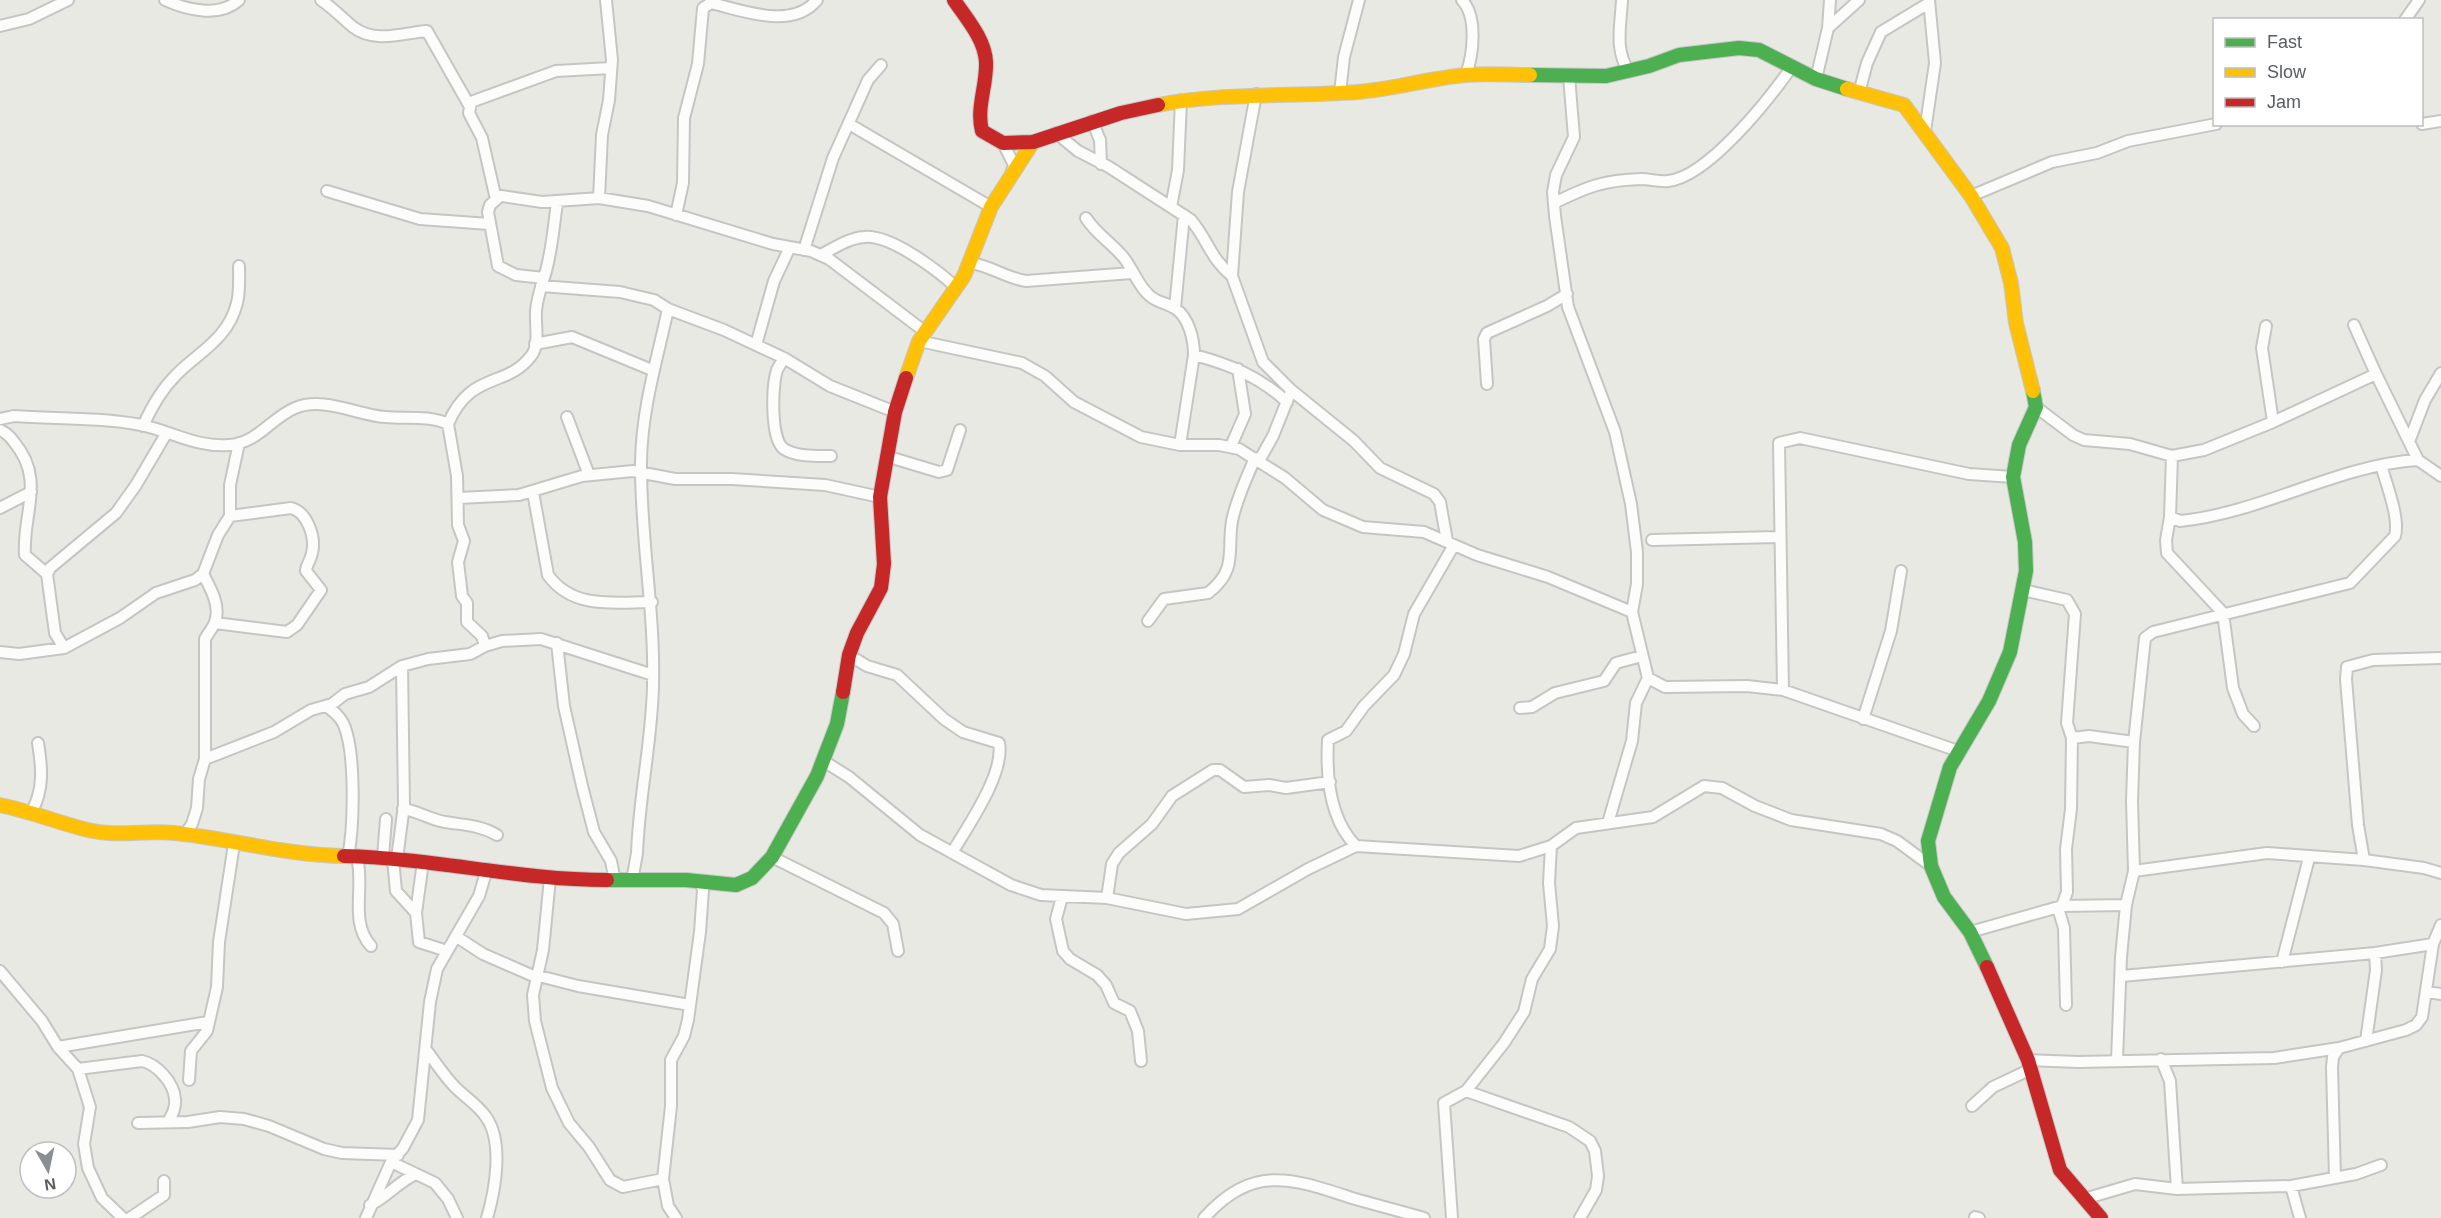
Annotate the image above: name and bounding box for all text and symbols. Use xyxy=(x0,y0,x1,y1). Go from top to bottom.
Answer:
legend xyxy=(2213,18,2423,126)
text: Fast xyxy=(2267,32,2302,52)
text: Slow xyxy=(2267,62,2307,82)
text: Jam xyxy=(2267,92,2301,112)
north arrow xyxy=(18,1140,78,1200)
text: N xyxy=(43,1175,57,1194)

